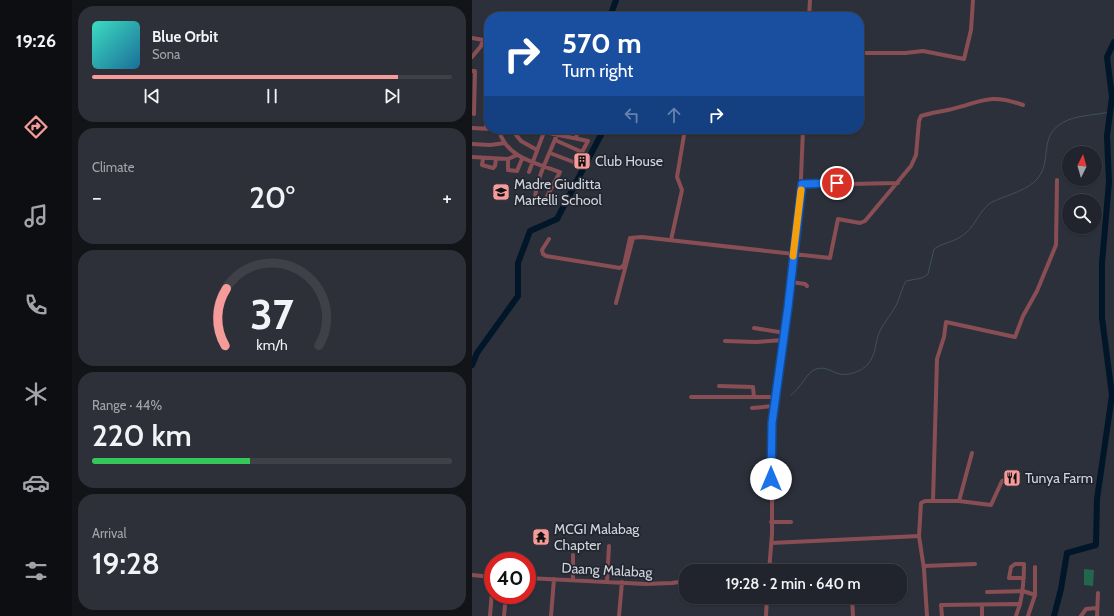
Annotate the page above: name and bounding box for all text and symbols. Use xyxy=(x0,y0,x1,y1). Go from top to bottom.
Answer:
text: 570 m xyxy=(562,26,641,60)
text: Blue Orbit xyxy=(152,28,218,46)
icon: right xyxy=(496,28,548,80)
text: 19:26 xyxy=(16,30,56,52)
text: Sona xyxy=(152,46,180,62)
text: Turn right xyxy=(562,60,633,82)
icon: previous xyxy=(141,85,163,107)
icon: pause xyxy=(261,85,283,107)
icon: next xyxy=(381,85,403,107)
icon: left xyxy=(621,104,643,126)
icon: ahead xyxy=(663,104,685,126)
icon: right xyxy=(705,104,727,126)
icon: directions xyxy=(22,113,50,141)
north arrow xyxy=(1062,146,1102,186)
map controls xyxy=(1062,146,1102,234)
building icon: Club House xyxy=(572,151,592,171)
place label: Club House xyxy=(595,152,663,170)
text: Climate xyxy=(92,159,134,175)
pin xyxy=(820,166,854,200)
icon: arrive xyxy=(826,172,848,194)
place label: Madre Giuditta Martelli School xyxy=(514,175,603,209)
text: 20° xyxy=(249,179,295,216)
school or university icon: Madre Giuditta Martelli School xyxy=(491,182,511,202)
text: − xyxy=(92,184,102,211)
text: + xyxy=(442,184,452,211)
button: search xyxy=(1062,194,1102,234)
icon: music xyxy=(22,202,50,230)
text: 37 xyxy=(250,289,294,339)
icon: phone xyxy=(22,291,50,319)
text: km/h xyxy=(256,336,288,354)
icon: climate xyxy=(22,380,50,408)
text: Range · 44% xyxy=(92,397,162,413)
text: 220 km xyxy=(92,417,192,454)
position arrow xyxy=(750,458,792,500)
restaurant icon: Tunya Farm xyxy=(1002,468,1022,488)
icon: car xyxy=(22,469,50,497)
place label: Tunya Farm xyxy=(1025,469,1093,487)
place label: MCGI Malabag Chapter xyxy=(554,520,640,554)
text: Arrival xyxy=(92,525,127,541)
temple icon: MCGI Malabag Chapter xyxy=(531,527,551,547)
text: 19:28 xyxy=(92,545,160,582)
speed limit sign: 40 xyxy=(484,552,536,604)
icon: filters xyxy=(22,557,50,585)
street label: Daang Malabag xyxy=(561,559,654,581)
text: 19:28 · 2 min · 640 m xyxy=(725,575,861,593)

